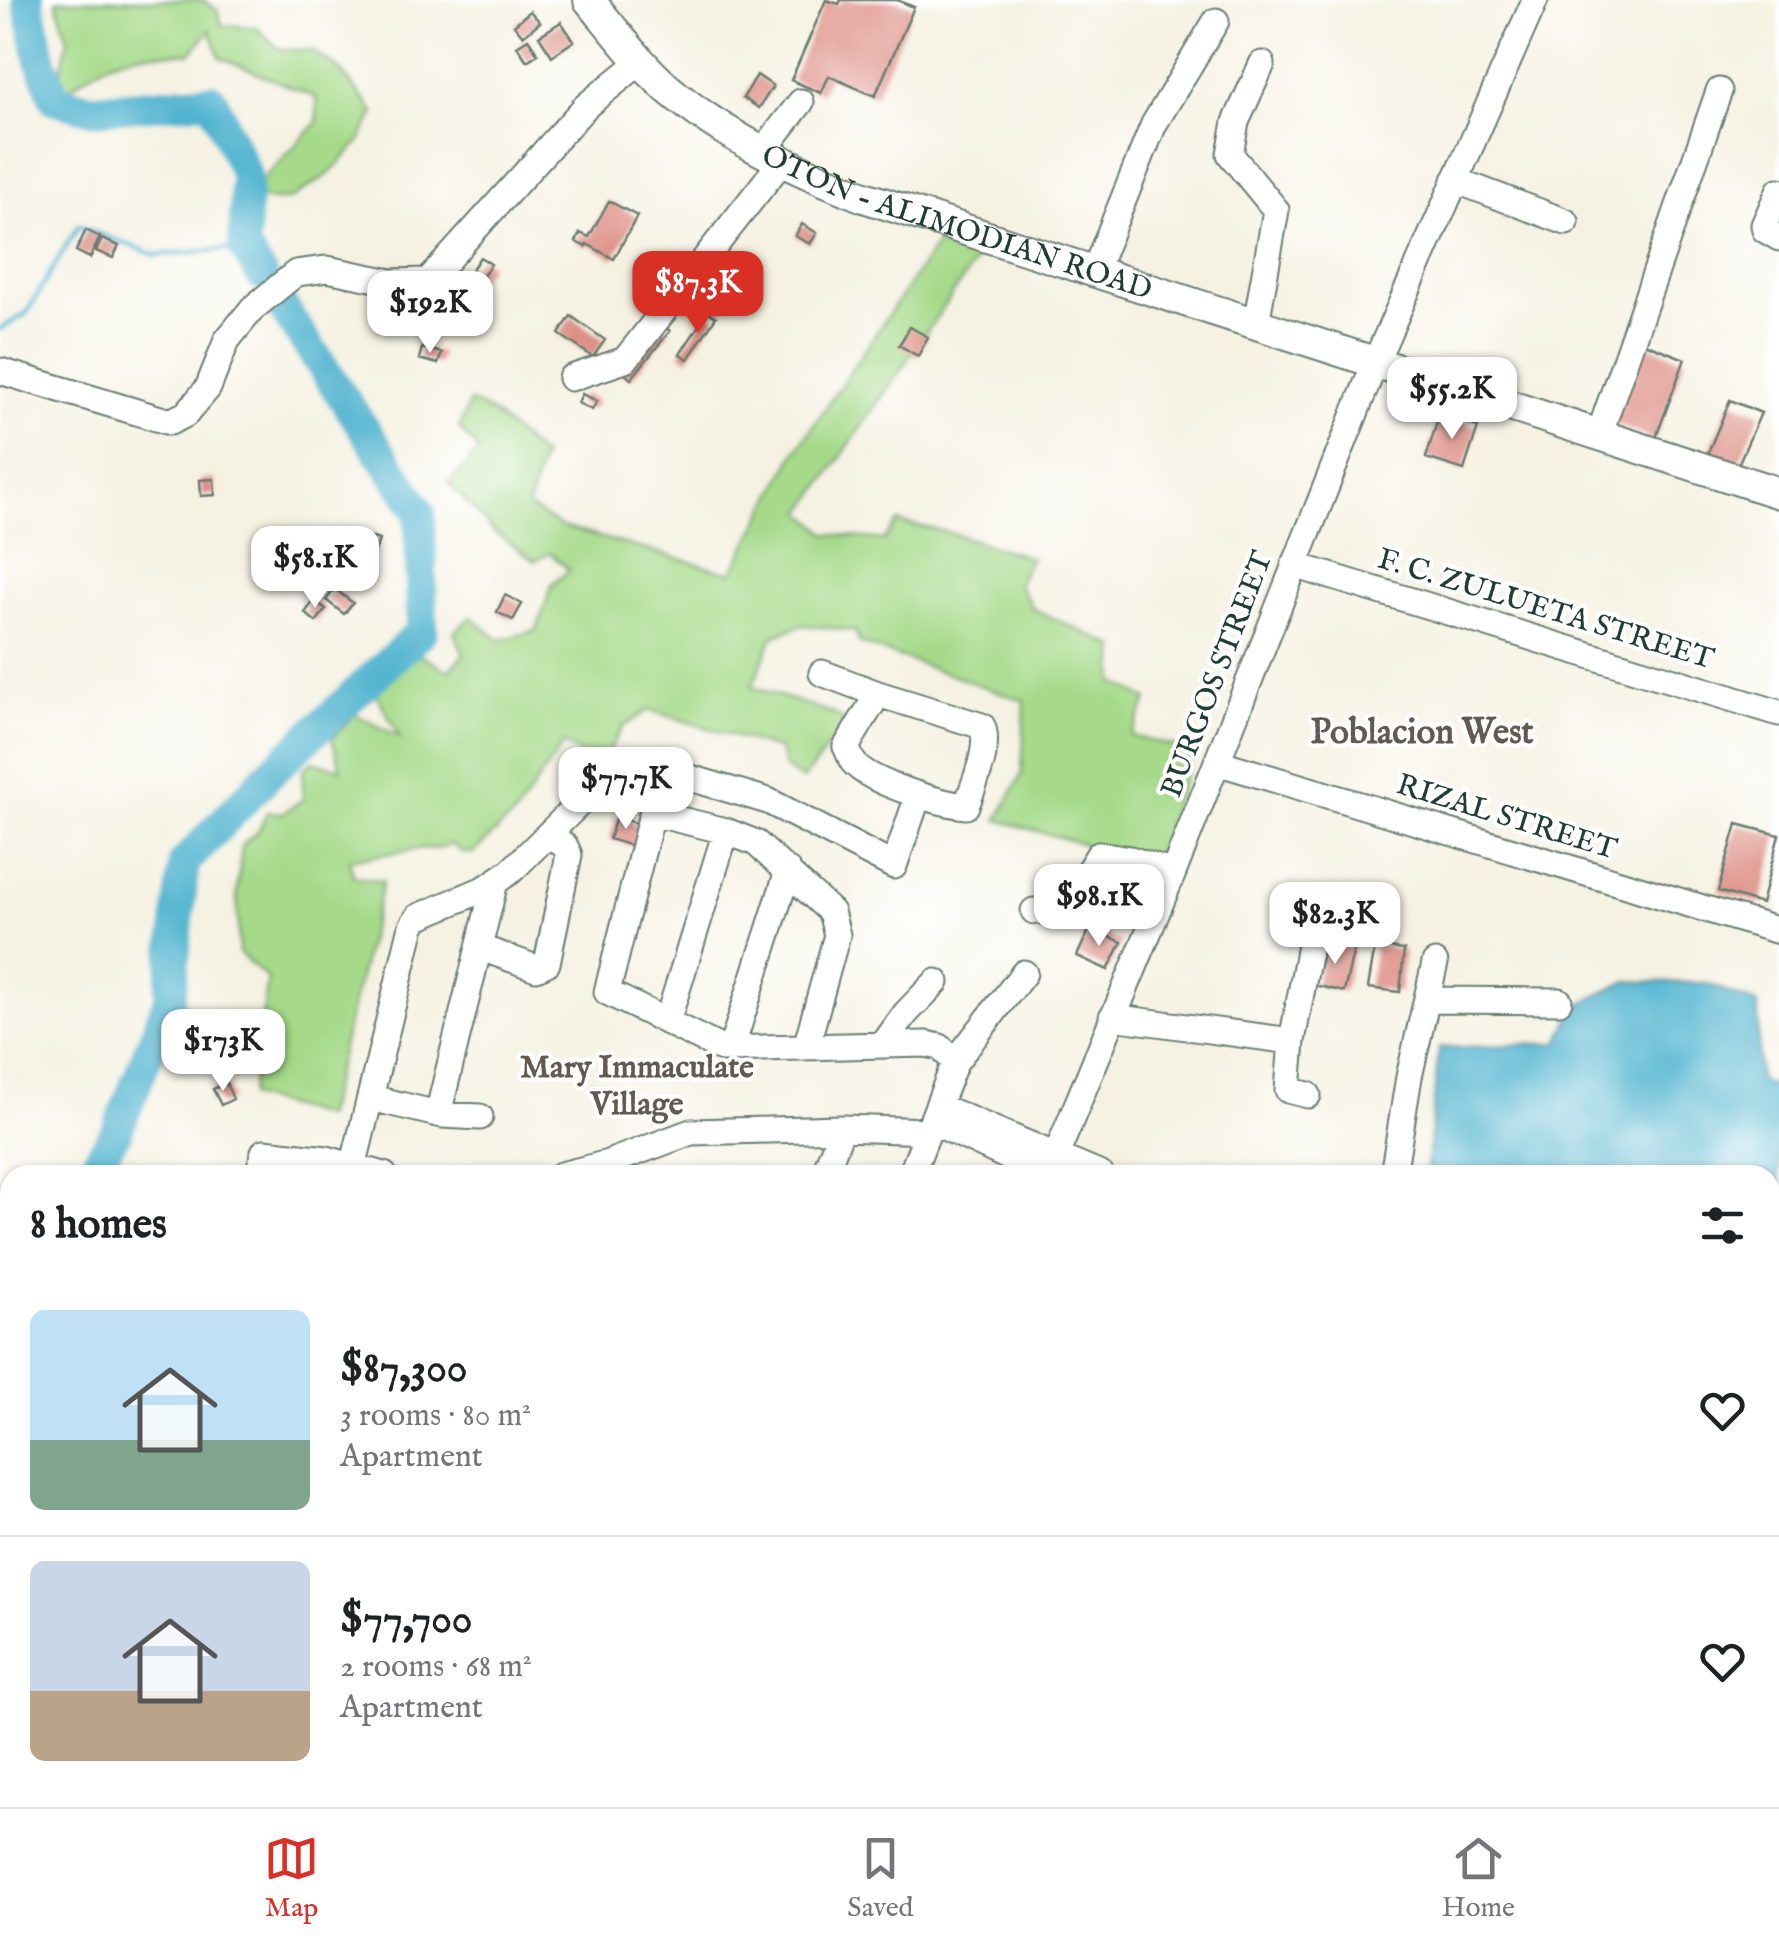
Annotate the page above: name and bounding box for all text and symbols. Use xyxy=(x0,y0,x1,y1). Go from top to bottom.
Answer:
street label: OTON - ALIMODIAN ROAD xyxy=(755,137,1156,310)
pin: $87.3K xyxy=(617,251,779,336)
text: $87.3K xyxy=(654,263,742,304)
pin: $192K xyxy=(360,271,500,356)
text: $192K xyxy=(389,283,471,324)
pin: $55.2K xyxy=(1371,357,1533,442)
text: $55.2K xyxy=(1409,369,1495,410)
pin: $58.1K xyxy=(234,526,396,611)
text: $58.1K xyxy=(273,538,357,579)
street label: F. C. ZULUETA STREET xyxy=(1373,541,1718,679)
street label: BURGOS STREET xyxy=(1153,546,1282,803)
district label: Poblacion West xyxy=(1311,711,1533,756)
pin: $77.7K xyxy=(545,747,707,832)
text: $77.7K xyxy=(581,759,671,800)
street label: RIZAL STREET xyxy=(1392,766,1621,869)
pin: $98.1K xyxy=(1018,864,1180,949)
text: $98.1K xyxy=(1056,876,1142,917)
pin: $82.3K xyxy=(1254,882,1416,967)
text: $82.3K xyxy=(1291,894,1379,935)
pin: $173K xyxy=(153,1009,293,1094)
text: $173K xyxy=(183,1021,263,1062)
district label: Mary Immaculate Village xyxy=(520,1048,754,1126)
icon: filters xyxy=(1695,1198,1750,1253)
text: 8 homes xyxy=(30,1199,167,1252)
text: $87,300 xyxy=(340,1343,468,1396)
icon: home xyxy=(110,1350,230,1470)
icon: heart xyxy=(1695,1383,1750,1438)
text: 3 rooms · 80 m² xyxy=(340,1396,531,1437)
text: Apartment xyxy=(340,1437,483,1478)
text: $77,700 xyxy=(340,1594,472,1647)
icon: home xyxy=(110,1601,230,1721)
icon: heart xyxy=(1695,1634,1750,1689)
text: 2 rooms · 68 m² xyxy=(340,1647,532,1688)
text: Apartment xyxy=(340,1688,483,1729)
tab: Map xyxy=(264,1831,319,1926)
tab: Saved xyxy=(847,1831,914,1926)
tab: Home xyxy=(1442,1831,1515,1926)

